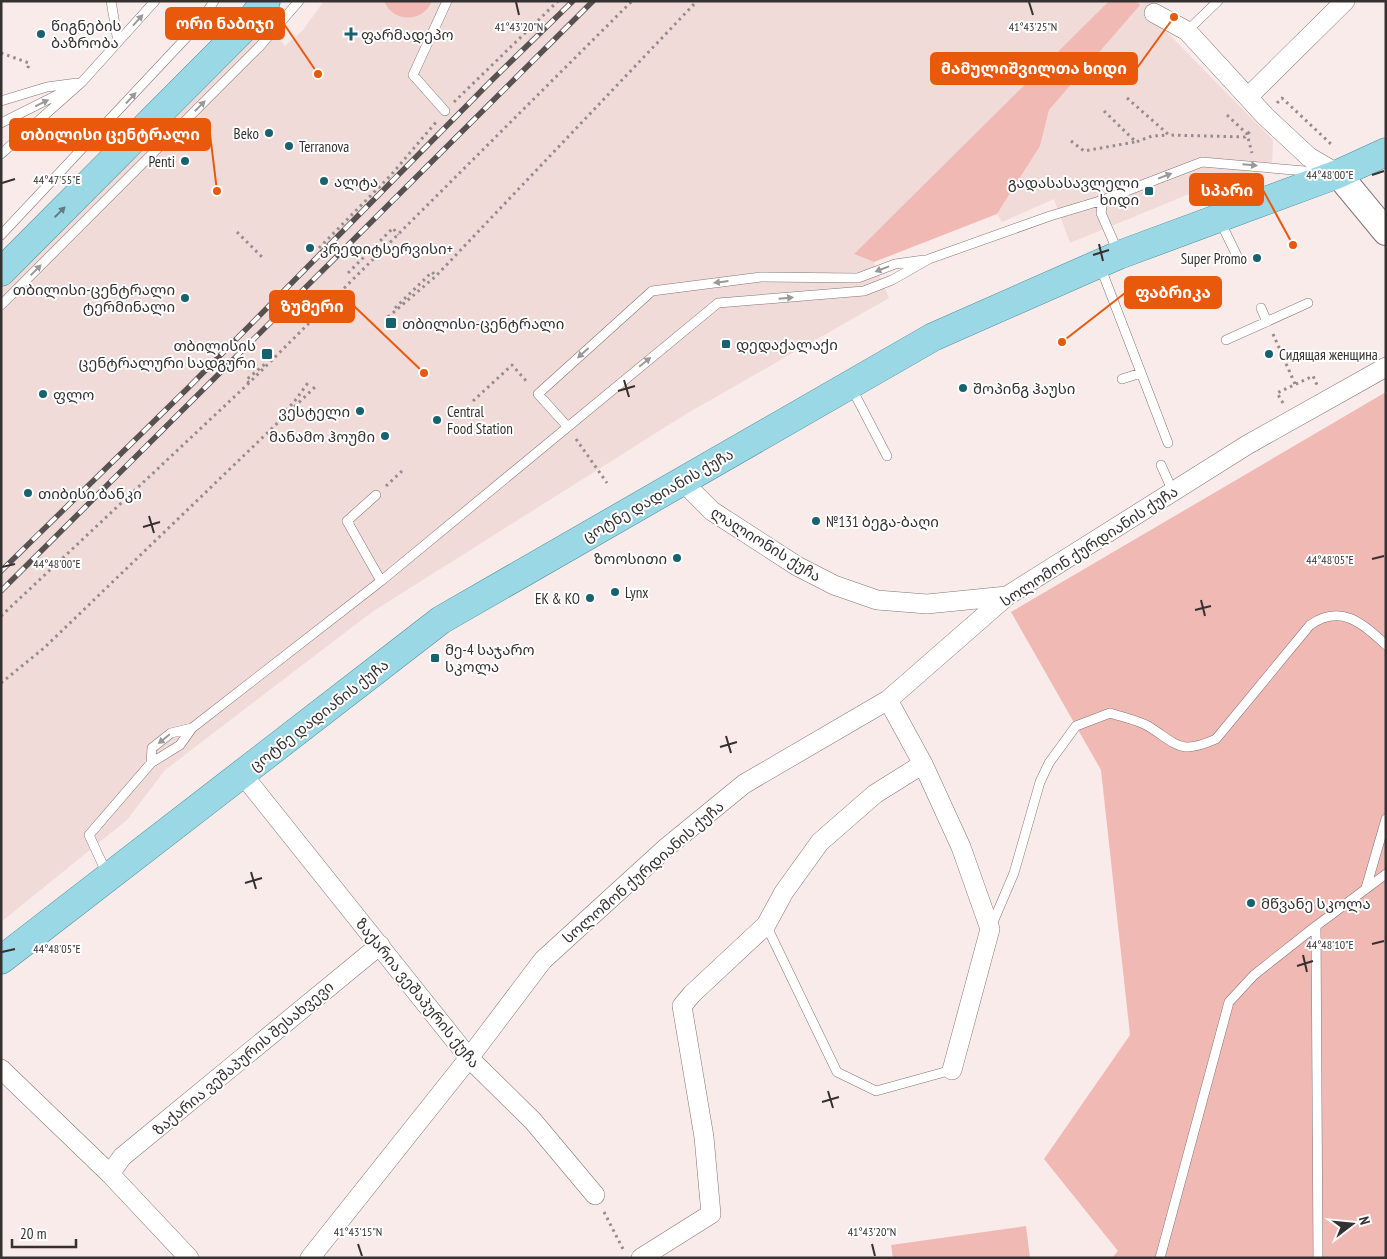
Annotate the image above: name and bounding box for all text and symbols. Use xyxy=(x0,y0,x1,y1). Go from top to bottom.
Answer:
callout: ორი ნაბიჯი xyxy=(166,8,284,39)
one-way arrow xyxy=(133,13,144,26)
text: ორი ნაბიჯი xyxy=(176,13,274,33)
place label: წიგნების ბაზრობა xyxy=(51,16,122,52)
text: 41°43'20"N xyxy=(495,19,543,34)
text: 41°43'25"N xyxy=(1009,19,1057,34)
place label: ფარმადეპო xyxy=(361,25,454,44)
marker: წიგნების ბაზრობა xyxy=(35,28,47,40)
marker: ფარმადეპო xyxy=(345,28,357,40)
callout: მამულიშვილთა ხიდი xyxy=(931,53,1137,84)
text: მამულიშვილთა ხიდი xyxy=(941,58,1127,79)
one-way arrow xyxy=(125,92,137,104)
one-way arrow xyxy=(35,99,49,107)
one-way arrow xyxy=(194,100,206,112)
callout: თბილისი ცენტრალი xyxy=(10,119,210,150)
text: თბილისი ცენტრალი xyxy=(20,124,200,145)
place label: Beko xyxy=(234,124,259,143)
marker: Beko xyxy=(263,127,275,139)
place label: Terranova xyxy=(299,137,349,156)
marker: Terranova xyxy=(283,140,295,152)
place label: Penti xyxy=(149,152,175,171)
marker: Penti xyxy=(179,155,191,167)
one-way arrow xyxy=(1243,162,1259,170)
text: 44°48'00"E xyxy=(1306,167,1354,182)
text: 44°47'55"E xyxy=(33,172,81,187)
place label: ალტა xyxy=(334,172,378,191)
one-way arrow xyxy=(1158,172,1173,180)
place label: გადასასავლელი ხიდი xyxy=(1008,173,1139,209)
callout: სპარი xyxy=(1190,174,1263,205)
marker: ალტა xyxy=(318,175,330,187)
text: სპარი xyxy=(1201,180,1253,200)
marker: გადასასავლელი ხიდი xyxy=(1143,185,1155,197)
one-way arrow xyxy=(54,207,66,219)
place label: კრედიტსერვისი+ xyxy=(320,239,453,258)
marker: კრედიტსერვისი+ xyxy=(304,242,316,254)
place label: Super Promo xyxy=(1181,249,1247,268)
marker: Super Promo xyxy=(1251,252,1263,264)
one-way arrow xyxy=(30,264,42,276)
one-way arrow xyxy=(874,265,889,273)
callout: ფაბრიკა xyxy=(1125,277,1221,308)
one-way arrow xyxy=(713,278,729,286)
place label: თბილისი-ცენტრალი ტერმინალი xyxy=(13,280,175,316)
text: ფაბრიკა xyxy=(1135,282,1211,302)
callout: ზუმერი xyxy=(270,291,354,322)
marker: თბილისი-ცენტრალი ტერმინალი xyxy=(179,292,191,304)
one-way arrow xyxy=(779,293,795,301)
text: ზუმერი xyxy=(280,296,344,316)
place label: თბილისი-ცენტრალი xyxy=(402,314,564,333)
marker: თბილისი-ცენტრალი xyxy=(384,316,398,330)
place label: დედაქალაქი xyxy=(736,335,838,354)
place label: თბილისის ცენტრალური სადგური xyxy=(79,336,256,372)
marker: დედაქალაქი xyxy=(720,338,732,350)
place label: Сидящая женщина xyxy=(1279,345,1378,364)
marker: თბილისის ცენტრალური სადგური xyxy=(260,347,274,361)
one-way arrow xyxy=(578,347,590,359)
marker: Сидящая женщина xyxy=(1263,348,1275,360)
one-way arrow xyxy=(638,357,651,368)
place label: შოპინგ ჰაუსი xyxy=(973,379,1075,398)
marker: შოპინგ ჰაუსი xyxy=(957,382,969,394)
place label: ფლო xyxy=(53,385,94,404)
marker: ფლო xyxy=(37,388,49,400)
place label: ვესტელი xyxy=(278,402,350,421)
place label: Central Food Station xyxy=(447,402,513,438)
marker: ვესტელი xyxy=(354,405,366,417)
marker: Central Food Station xyxy=(431,414,443,426)
place label: მანამო ჰოუმი xyxy=(269,427,375,446)
marker: მანამო ჰოუმი xyxy=(379,430,391,442)
street label: ცოტნე დადიანის ქუჩა xyxy=(579,444,737,546)
street label: სოლომონ ქურდიანის ქუჩა xyxy=(997,481,1181,611)
place label: თიბისი ბანკი xyxy=(38,484,142,503)
marker: თიბისი ბანკი xyxy=(22,487,34,499)
street label: ლალიონის ქუჩა xyxy=(707,502,825,586)
place label: №131 ბეგა-ბაღი xyxy=(826,512,939,531)
marker: №131 ბეგა-ბაღი xyxy=(810,515,822,527)
place label: ზოოსითი xyxy=(594,549,667,568)
marker: ზოოსითი xyxy=(671,552,683,564)
text: 44°48'05"E xyxy=(1306,552,1354,567)
text: 44°48'00"E xyxy=(33,556,81,571)
place label: Lynx xyxy=(625,583,648,602)
marker: Lynx xyxy=(609,586,621,598)
place label: EK & KO xyxy=(535,589,580,608)
marker: EK & KO xyxy=(584,592,596,604)
place label: მე-4 საჯარო სკოლა xyxy=(445,640,535,676)
marker: მე-4 საჯარო სკოლა xyxy=(429,652,441,664)
street label: ცოტნე დადიანის ქუჩა xyxy=(246,655,392,775)
one-way arrow xyxy=(158,733,171,744)
street label: სოლომონ ქურდიანის ქუჩა xyxy=(558,797,728,947)
place label: მწვანე სკოლა xyxy=(1261,894,1371,913)
marker: მწვანე სკოლა xyxy=(1245,897,1257,909)
street label: ზაქარია ვეშაპურის ქუჩა xyxy=(352,914,484,1072)
text: 44°48'10"E xyxy=(1306,937,1354,952)
text: 44°48'05"E xyxy=(33,941,81,956)
street label: ზაქარია ვეშაპურის შესახვევი xyxy=(149,977,337,1139)
north arrow xyxy=(1327,1199,1377,1249)
text: N xyxy=(1355,1214,1374,1227)
scale bar xyxy=(12,1216,76,1248)
text: 20 m xyxy=(20,1224,46,1243)
text: 41°43'15"N xyxy=(334,1224,382,1239)
text: 41°43'20"N xyxy=(848,1224,896,1239)

